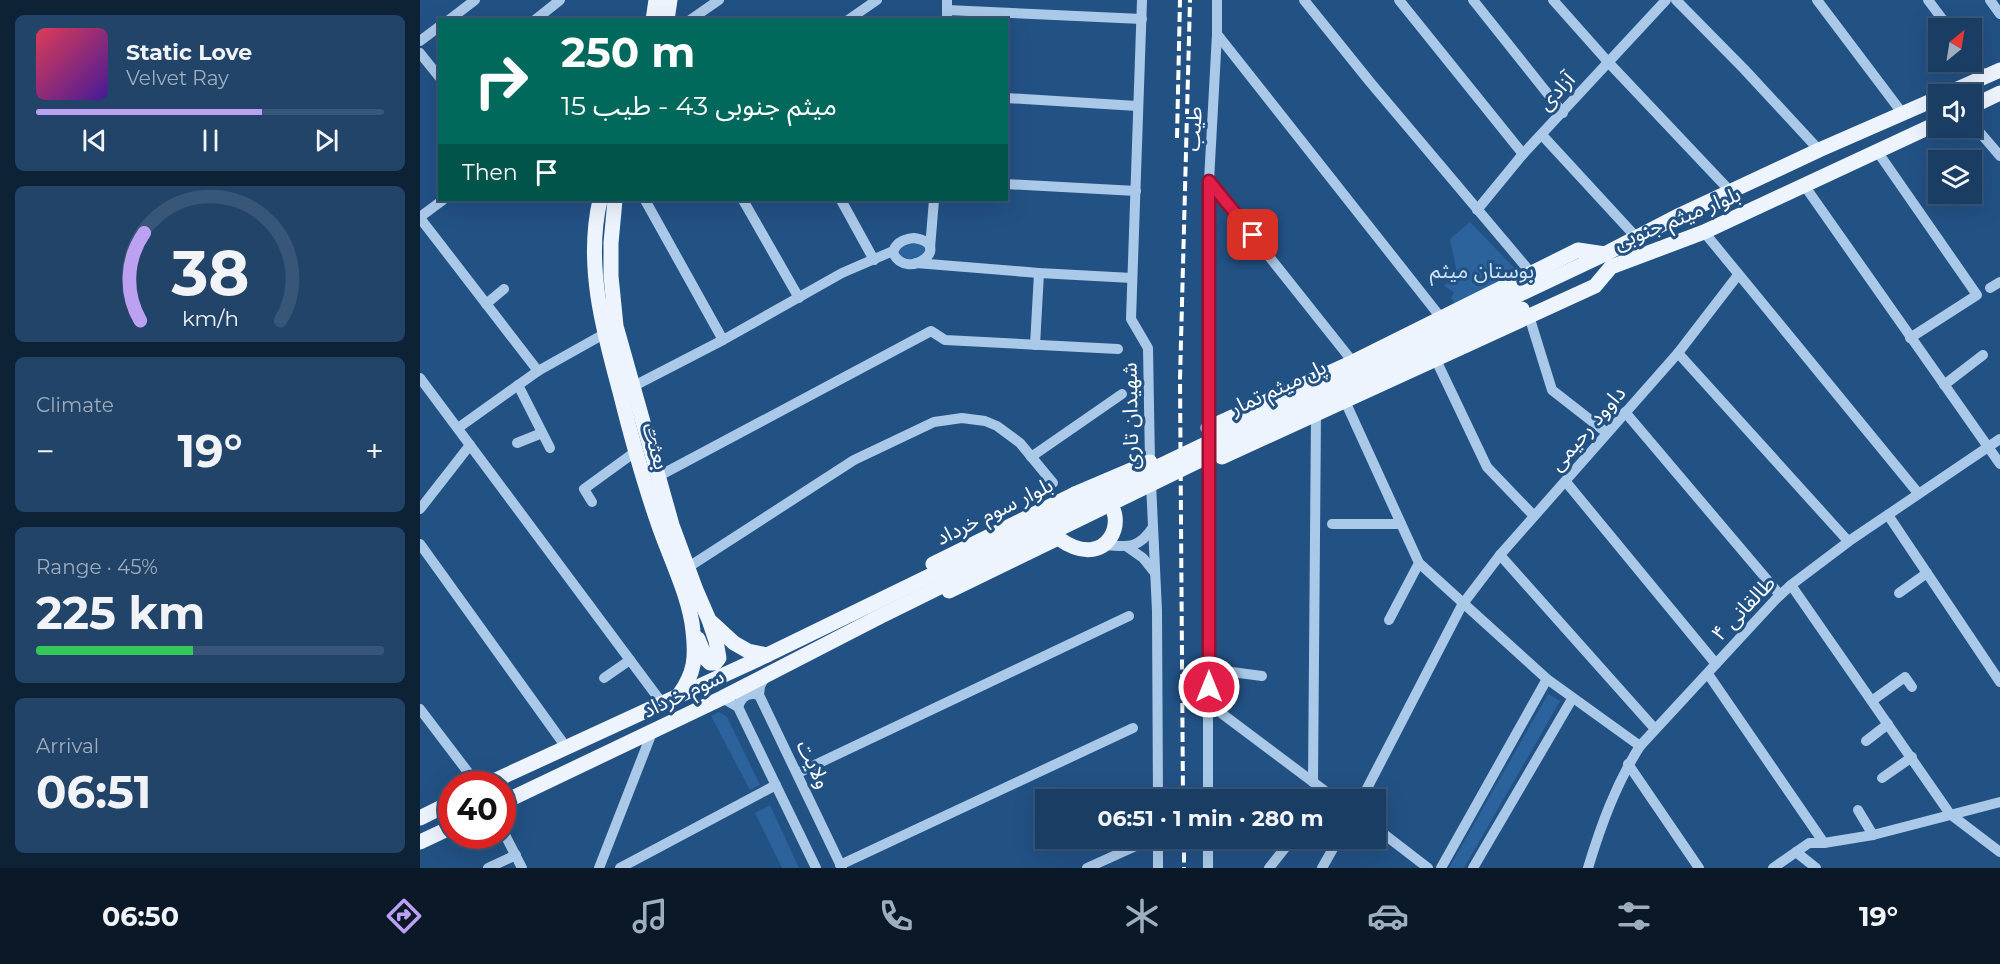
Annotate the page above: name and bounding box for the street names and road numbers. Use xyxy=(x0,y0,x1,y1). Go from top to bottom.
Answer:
street label: آزادی xyxy=(1532,66,1580,115)
street label: طیب xyxy=(1179,106,1207,152)
street label: بلوار میثم جنوبی xyxy=(1610,181,1745,258)
street label: پل میثم تمار xyxy=(1225,354,1331,423)
street label: شهیدان تاری xyxy=(1117,362,1143,470)
street label: داوود رحیمی xyxy=(1543,381,1631,475)
street label: بعثت xyxy=(637,420,675,472)
street label: بلوار سوم خرداد xyxy=(931,472,1058,554)
street label: طالقانی ۴ xyxy=(1706,570,1780,646)
street label: سوم خرداد xyxy=(638,663,729,726)
street label: ولایت xyxy=(792,736,836,792)

